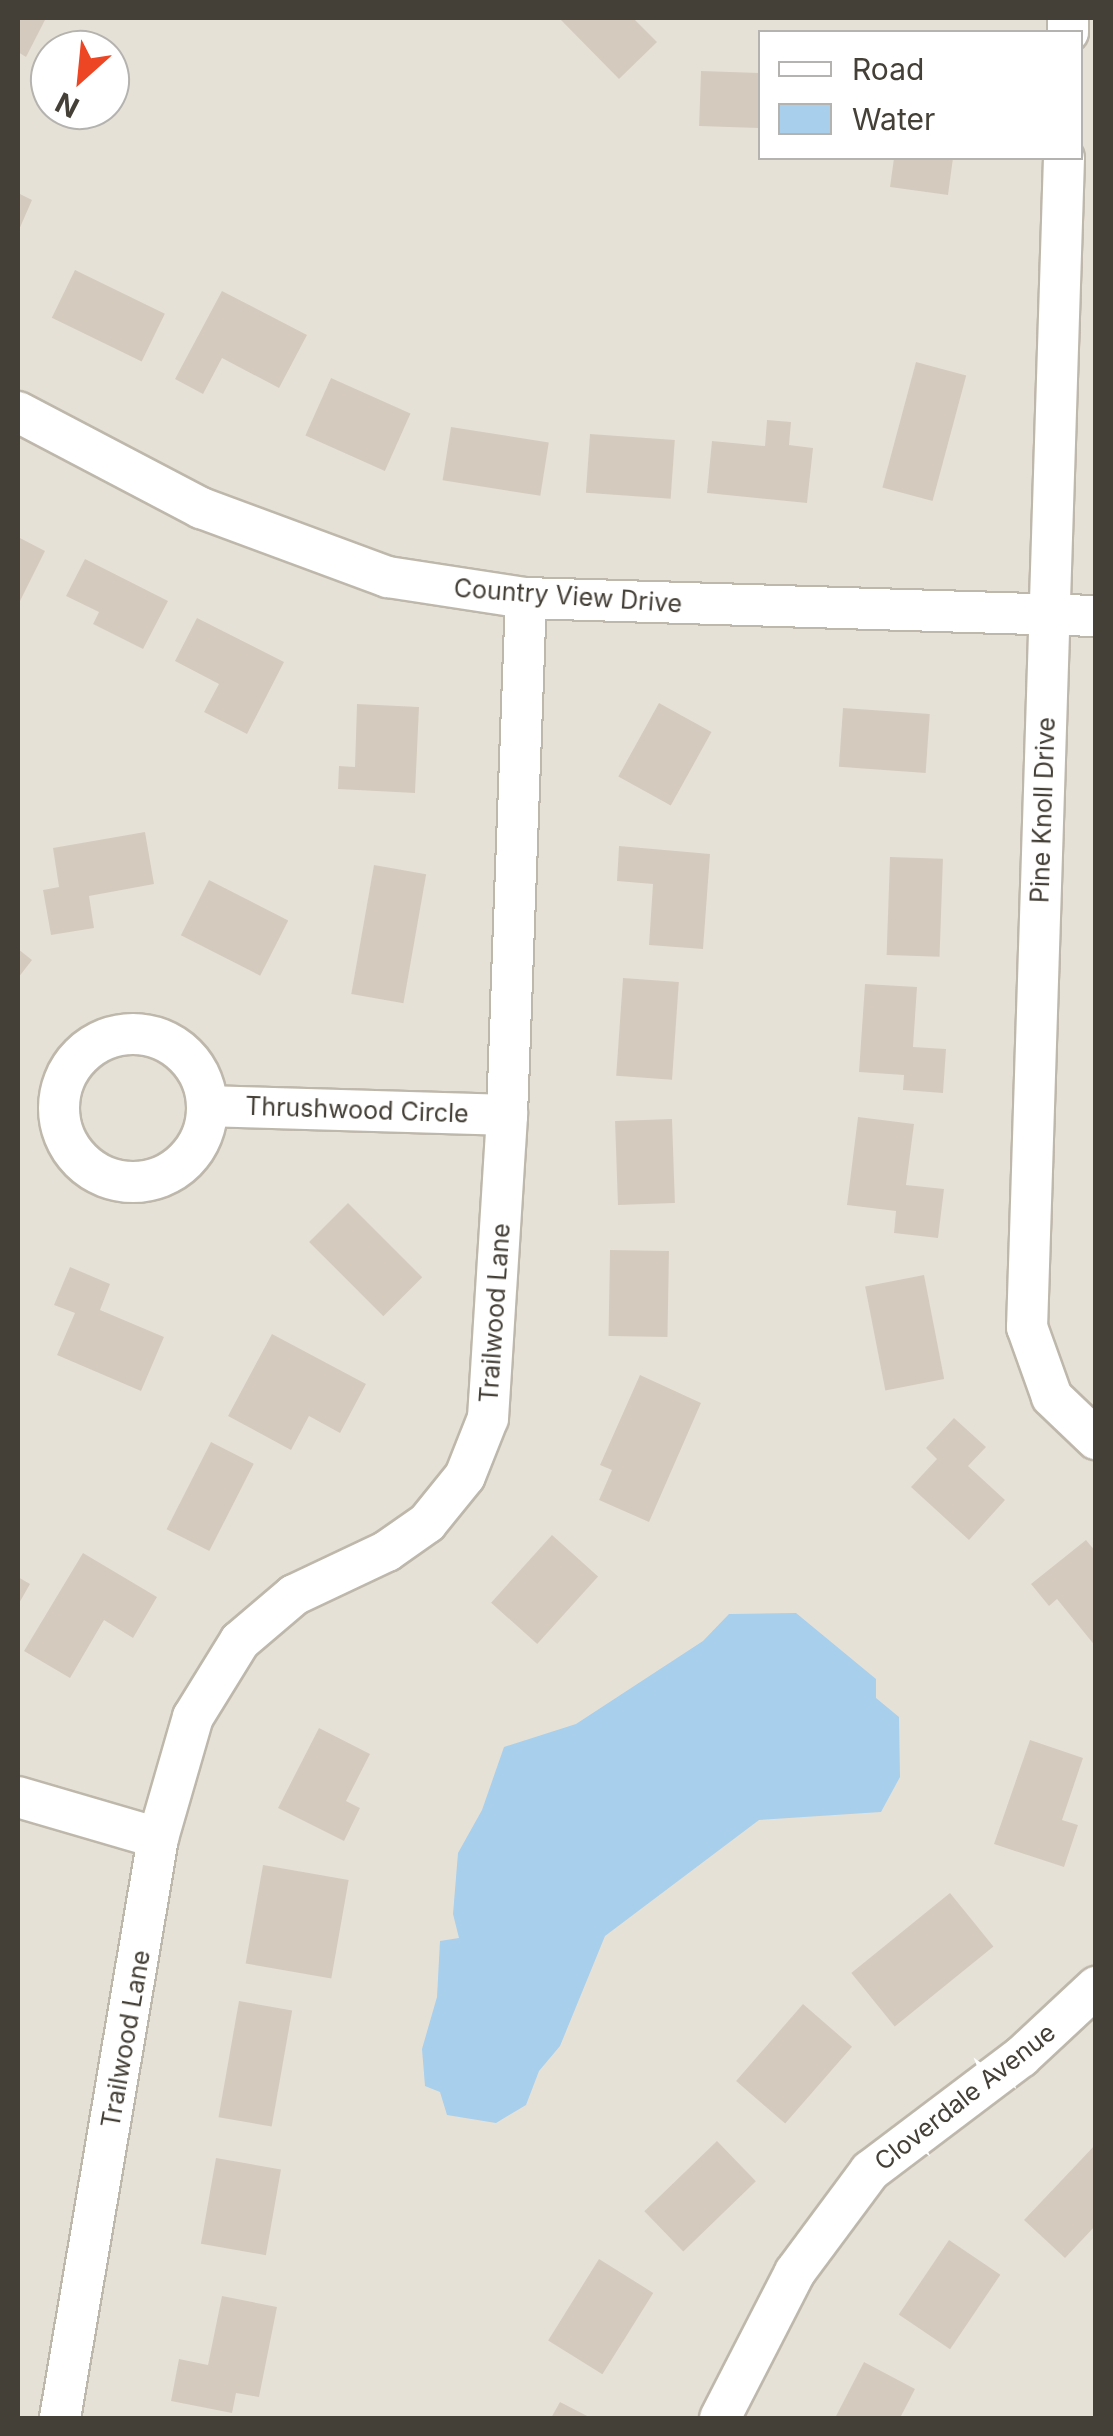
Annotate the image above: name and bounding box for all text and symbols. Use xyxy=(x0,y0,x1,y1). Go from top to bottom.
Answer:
north arrow xyxy=(30,30,130,130)
legend xyxy=(758,30,1083,160)
text: Road xyxy=(852,51,924,87)
text: N xyxy=(50,85,85,125)
text: Water xyxy=(852,101,935,137)
street label: Country View Drive xyxy=(453,573,683,619)
street label: Pine Knoll Drive xyxy=(1025,716,1061,904)
street label: Thrushwood Circle xyxy=(245,1091,469,1129)
street label: Trailwood Lane xyxy=(474,1222,516,1404)
street label: Trailwood Lane xyxy=(96,1948,156,2130)
street label: Cloverdale Avenue xyxy=(869,2017,1061,2177)

